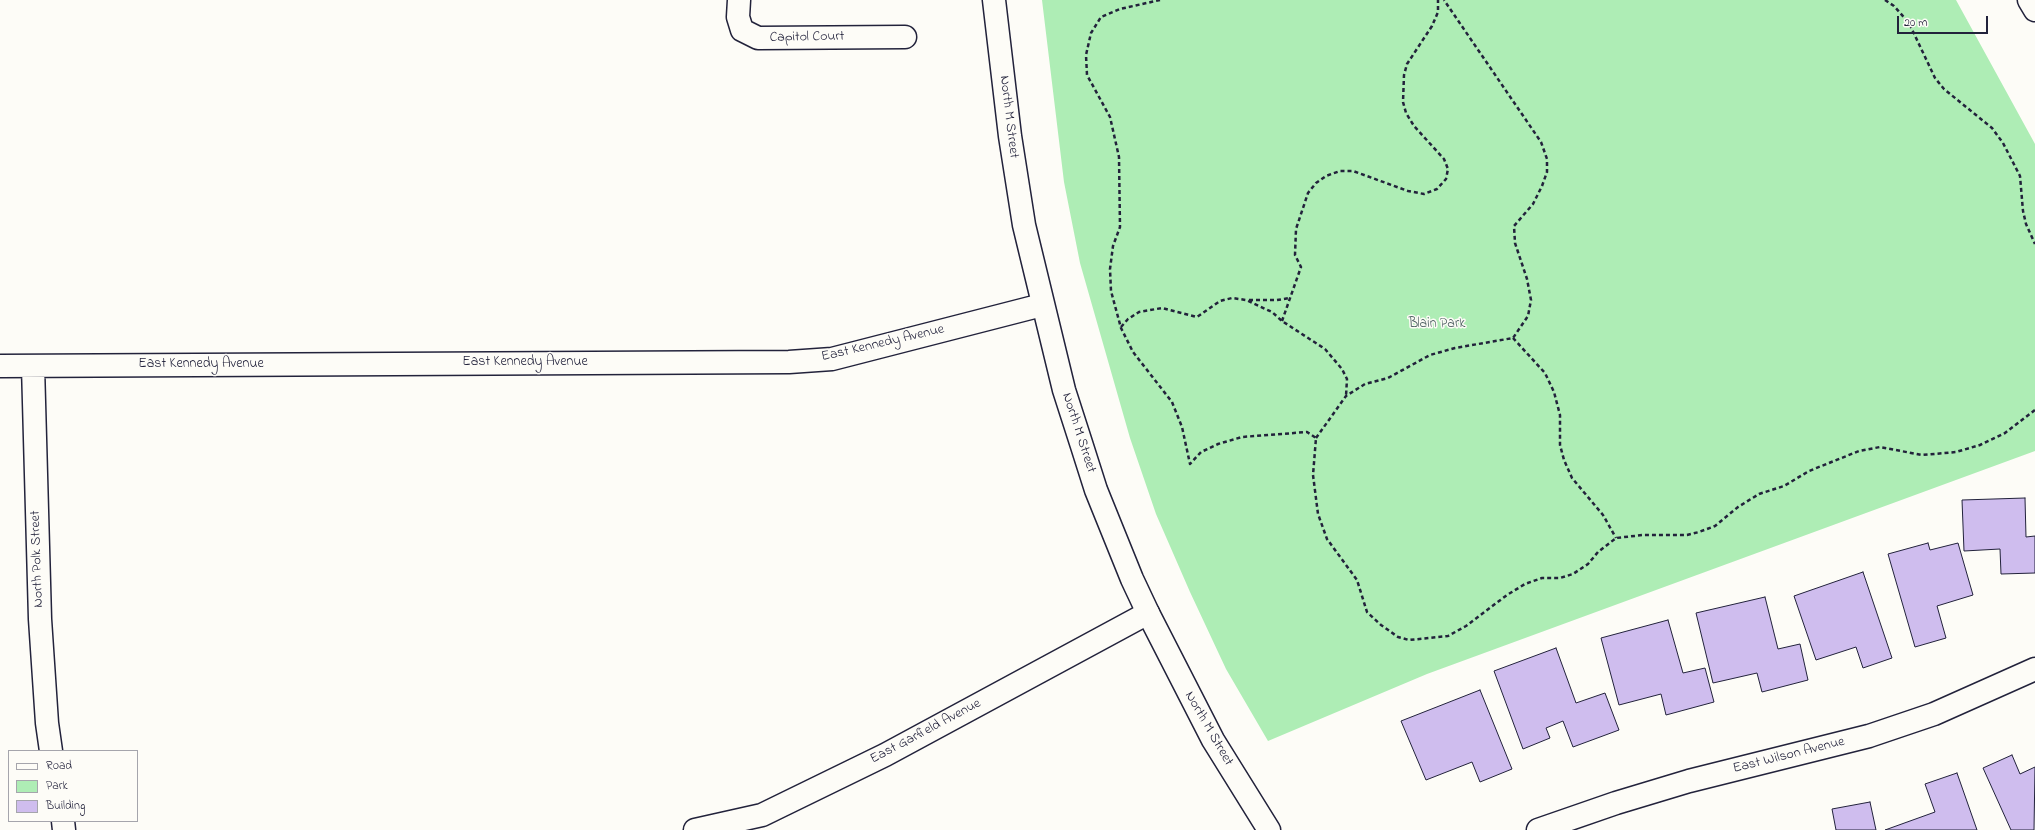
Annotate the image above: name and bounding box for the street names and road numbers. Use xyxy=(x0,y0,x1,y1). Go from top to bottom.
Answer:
street label: Capitol Court xyxy=(769,29,845,47)
street label: North M Street xyxy=(995,75,1021,159)
street label: East Kennedy Avenue xyxy=(820,322,946,366)
street label: East Kennedy Avenue xyxy=(462,355,588,371)
street label: East Kennedy Avenue xyxy=(138,357,264,373)
street label: North M Street xyxy=(1057,391,1099,475)
street label: North Polk Street xyxy=(28,510,48,608)
street label: North M Street xyxy=(1180,689,1236,769)
street label: East Garfield Avenue xyxy=(868,696,984,768)
street label: East Wilson Avenue xyxy=(1731,734,1847,778)

